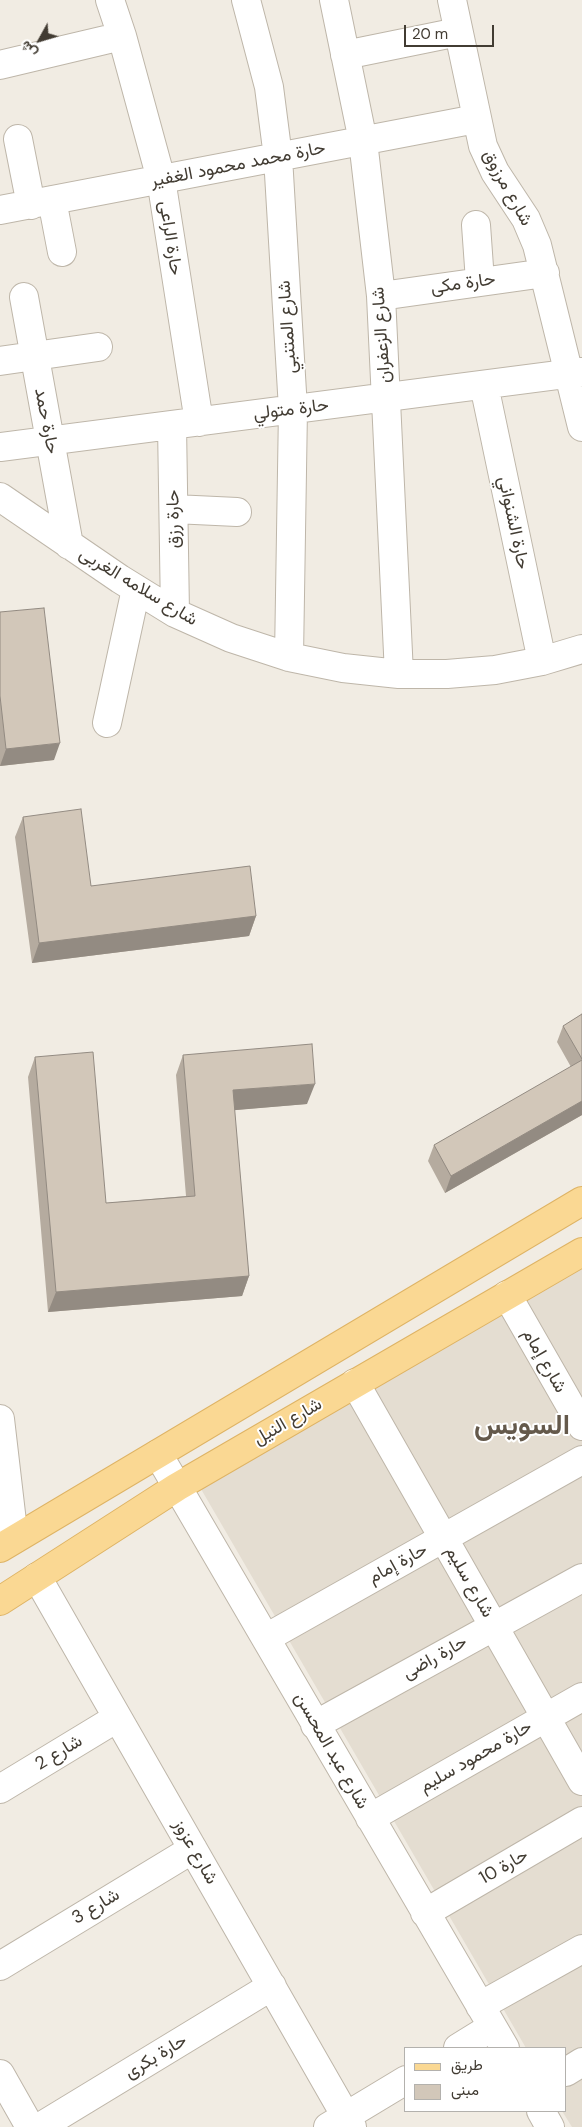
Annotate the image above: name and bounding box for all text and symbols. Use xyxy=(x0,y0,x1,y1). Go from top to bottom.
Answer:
north arrow xyxy=(15,15,65,65)
scale bar xyxy=(407,15,497,47)
text: 20 m xyxy=(412,24,448,44)
text: ش xyxy=(16,37,41,62)
street label: حارة محمد محمود الغفير xyxy=(149,137,327,193)
street label: شارع مرزوق xyxy=(477,146,537,230)
street label: حارة الراعى xyxy=(153,199,187,277)
street label: حارة مكى xyxy=(429,269,497,299)
street label: شارع المتنبي xyxy=(274,280,302,374)
street label: شارع الزعفران xyxy=(368,286,396,384)
street label: حارة حمد xyxy=(29,386,63,456)
street label: حارة متولي xyxy=(252,395,330,425)
street label: حارة الشنواني xyxy=(493,475,533,571)
street label: حارة رزق xyxy=(163,489,185,549)
street label: شارع سلامه الغربى xyxy=(75,543,201,631)
street label: شارع إمام xyxy=(517,1325,571,1397)
street label: شارع النيل xyxy=(250,1394,326,1450)
district label: السويس xyxy=(474,1410,570,1444)
street label: حارة إمام xyxy=(365,1539,431,1589)
street label: شارع سليم xyxy=(440,1542,498,1622)
street label: حارة راضى xyxy=(399,1631,471,1685)
street label: شارع عبد المحسن xyxy=(289,1689,373,1813)
street label: حارة محمود سليم xyxy=(416,1716,536,1798)
street label: شارع 2 xyxy=(31,1731,87,1775)
street label: شارع عزوز xyxy=(168,1816,222,1888)
street label: حارة 10 xyxy=(476,1844,532,1890)
street label: شارع 3 xyxy=(68,1884,124,1930)
street label: حارة بكرى xyxy=(121,2030,191,2084)
legend xyxy=(404,2047,567,2112)
text: طريق xyxy=(451,2055,483,2075)
text: مبنى xyxy=(451,2080,479,2100)

